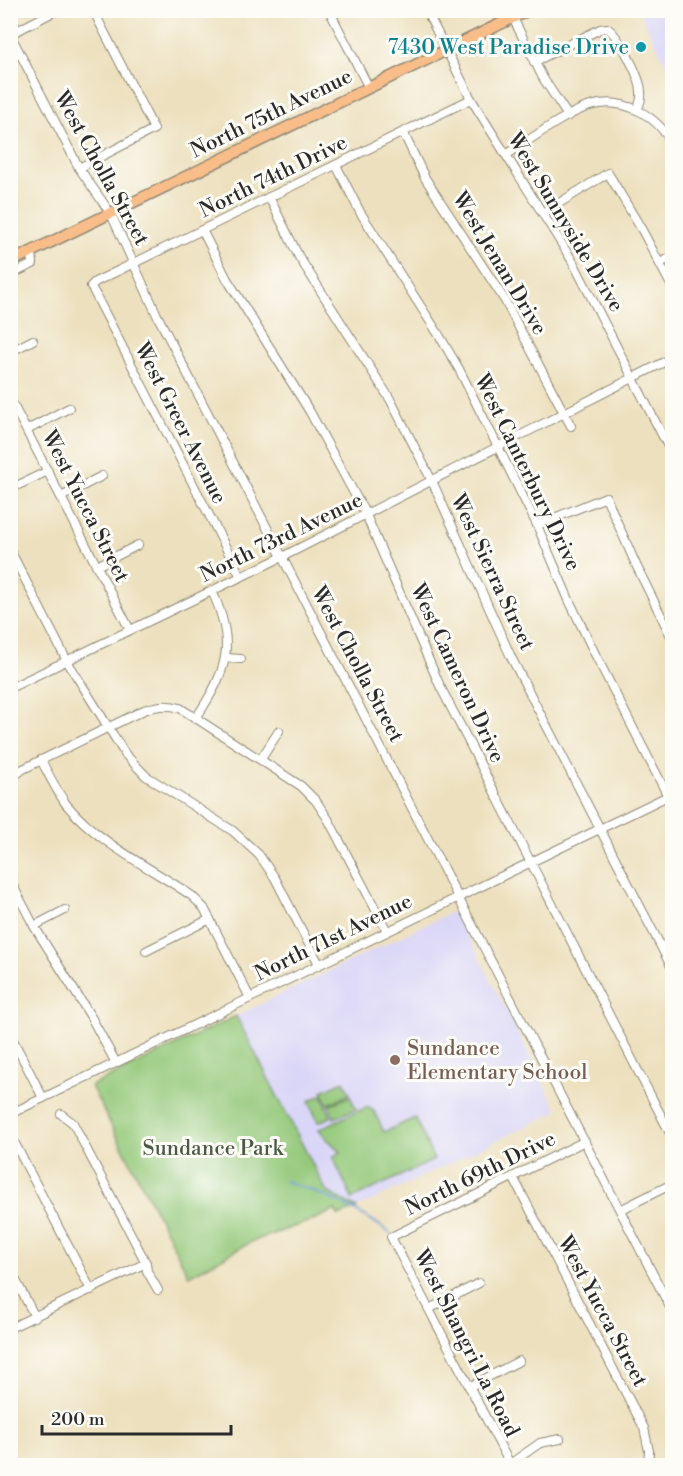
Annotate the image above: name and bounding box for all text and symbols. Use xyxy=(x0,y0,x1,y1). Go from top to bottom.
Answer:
place label: 7430 West Paradise Drive xyxy=(388,35,629,61)
marker: 7430 West Paradise Drive xyxy=(634,40,648,54)
street label: North 75th Avenue xyxy=(186,63,357,164)
street label: West Cholla Street xyxy=(47,86,155,251)
street label: West Sunnyside Drive xyxy=(501,127,629,317)
street label: North 74th Drive xyxy=(195,130,352,224)
street label: West Jenan Drive xyxy=(446,186,552,340)
street label: West Greer Avenue xyxy=(128,338,232,508)
street label: West Canterbury Drive xyxy=(468,369,586,575)
street label: West Yucca Street xyxy=(35,425,135,587)
street label: North 73rd Avenue xyxy=(196,487,367,589)
street label: West Sierra Street xyxy=(444,489,540,655)
street label: West Cameron Drive xyxy=(404,579,510,767)
street label: West Cholla Street xyxy=(305,581,409,747)
street label: North 71st Avenue xyxy=(250,888,416,987)
place label: Sundance Elementary School xyxy=(407,1036,587,1086)
marker: Sundance Elementary School xyxy=(388,1053,402,1067)
street label: North 69th Drive xyxy=(401,1126,560,1222)
park label: Sundance Park xyxy=(143,1136,284,1162)
street label: West Yucca Street xyxy=(551,1231,653,1392)
street label: West Shangri La Road xyxy=(407,1245,525,1442)
scale bar xyxy=(42,1398,231,1436)
text: 200 m xyxy=(51,1408,105,1431)

